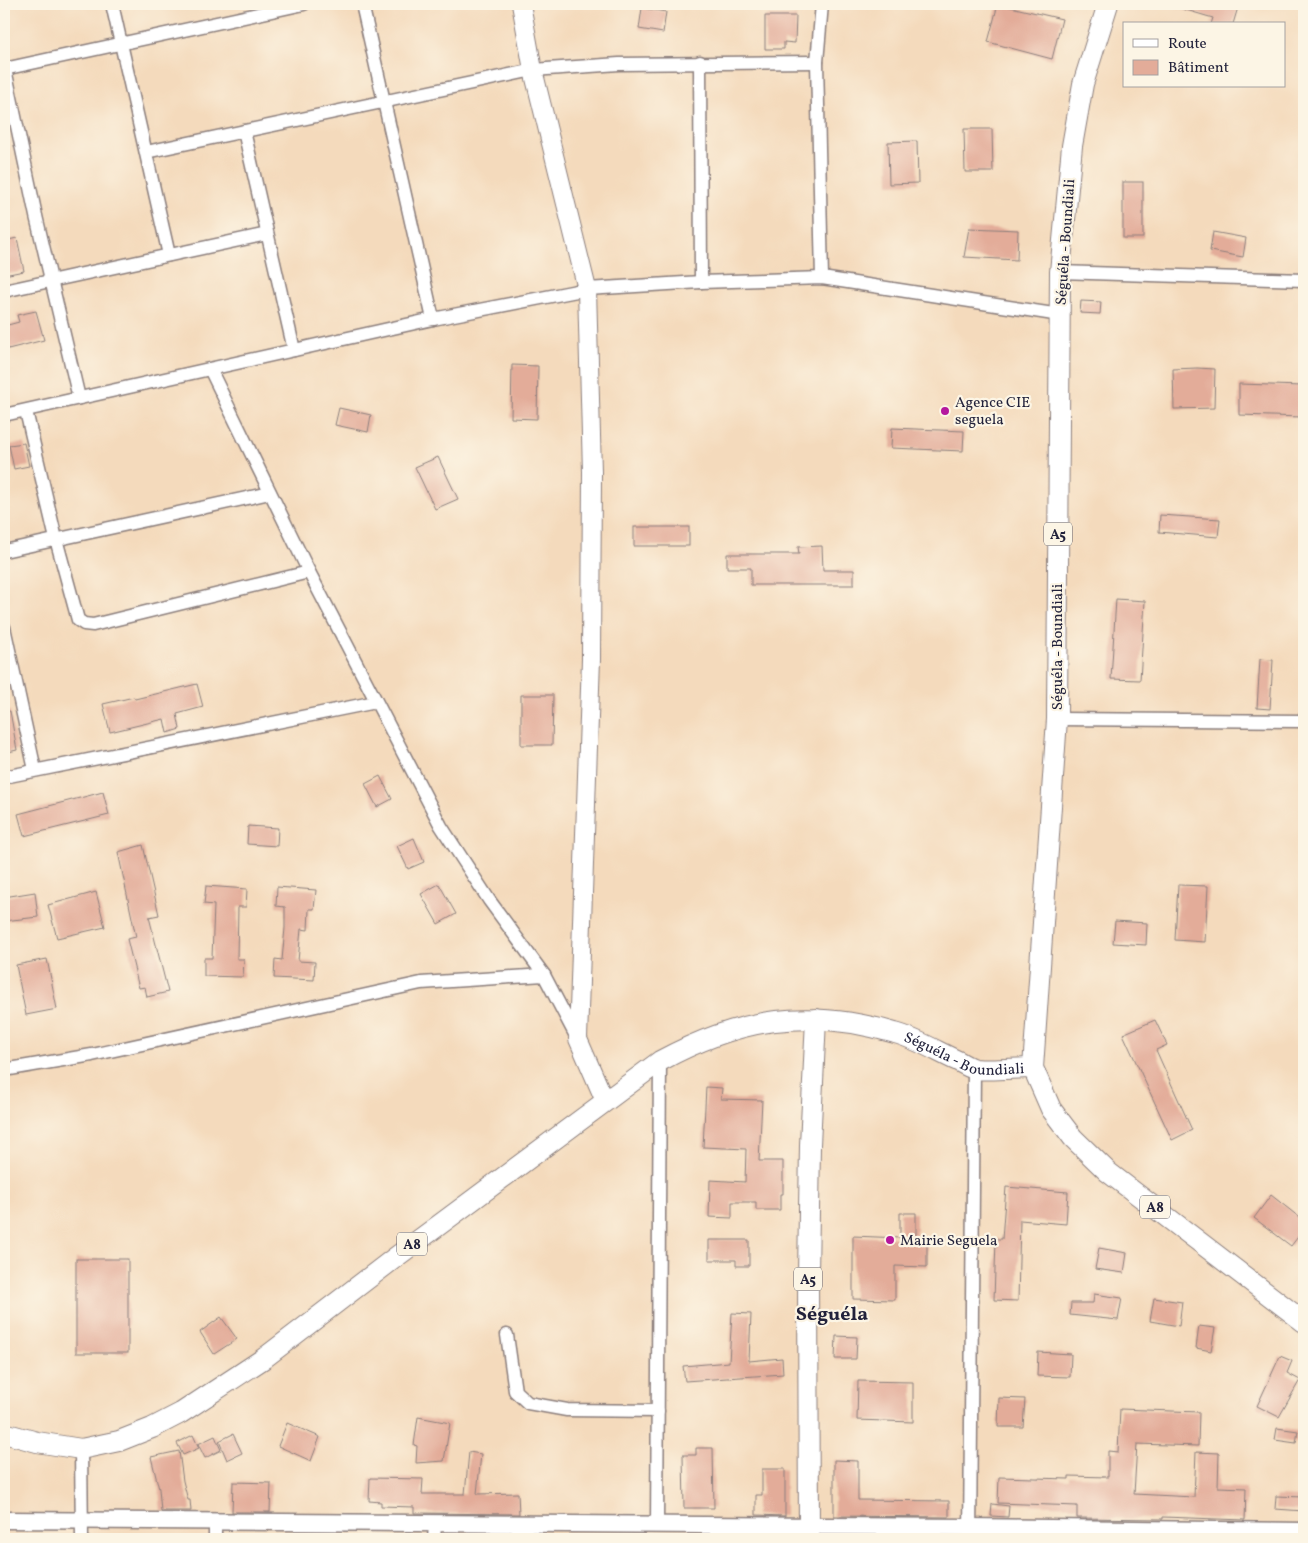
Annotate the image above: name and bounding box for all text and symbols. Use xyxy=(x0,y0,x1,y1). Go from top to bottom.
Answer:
legend xyxy=(1123,22,1286,88)
text: Route xyxy=(1168,34,1207,55)
text: Bâtiment xyxy=(1168,58,1229,79)
street label: Séguéla - Boundiali xyxy=(1052,178,1081,306)
place label: Agence CIE seguela xyxy=(955,393,1030,431)
marker: Agence CIE seguela xyxy=(939,405,951,417)
road number: A5 xyxy=(1044,522,1072,546)
street label: Séguéla - Boundiali xyxy=(1048,584,1069,710)
street label: Séguéla - Boundiali xyxy=(901,1028,1025,1082)
road number: A8 xyxy=(1140,1196,1170,1218)
place label: Mairie Seguela xyxy=(900,1231,997,1252)
road number: A8 xyxy=(397,1232,427,1256)
marker: Mairie Seguela xyxy=(884,1234,896,1246)
road number: A5 xyxy=(794,1268,822,1290)
district label: Séguéla xyxy=(796,1301,868,1329)

